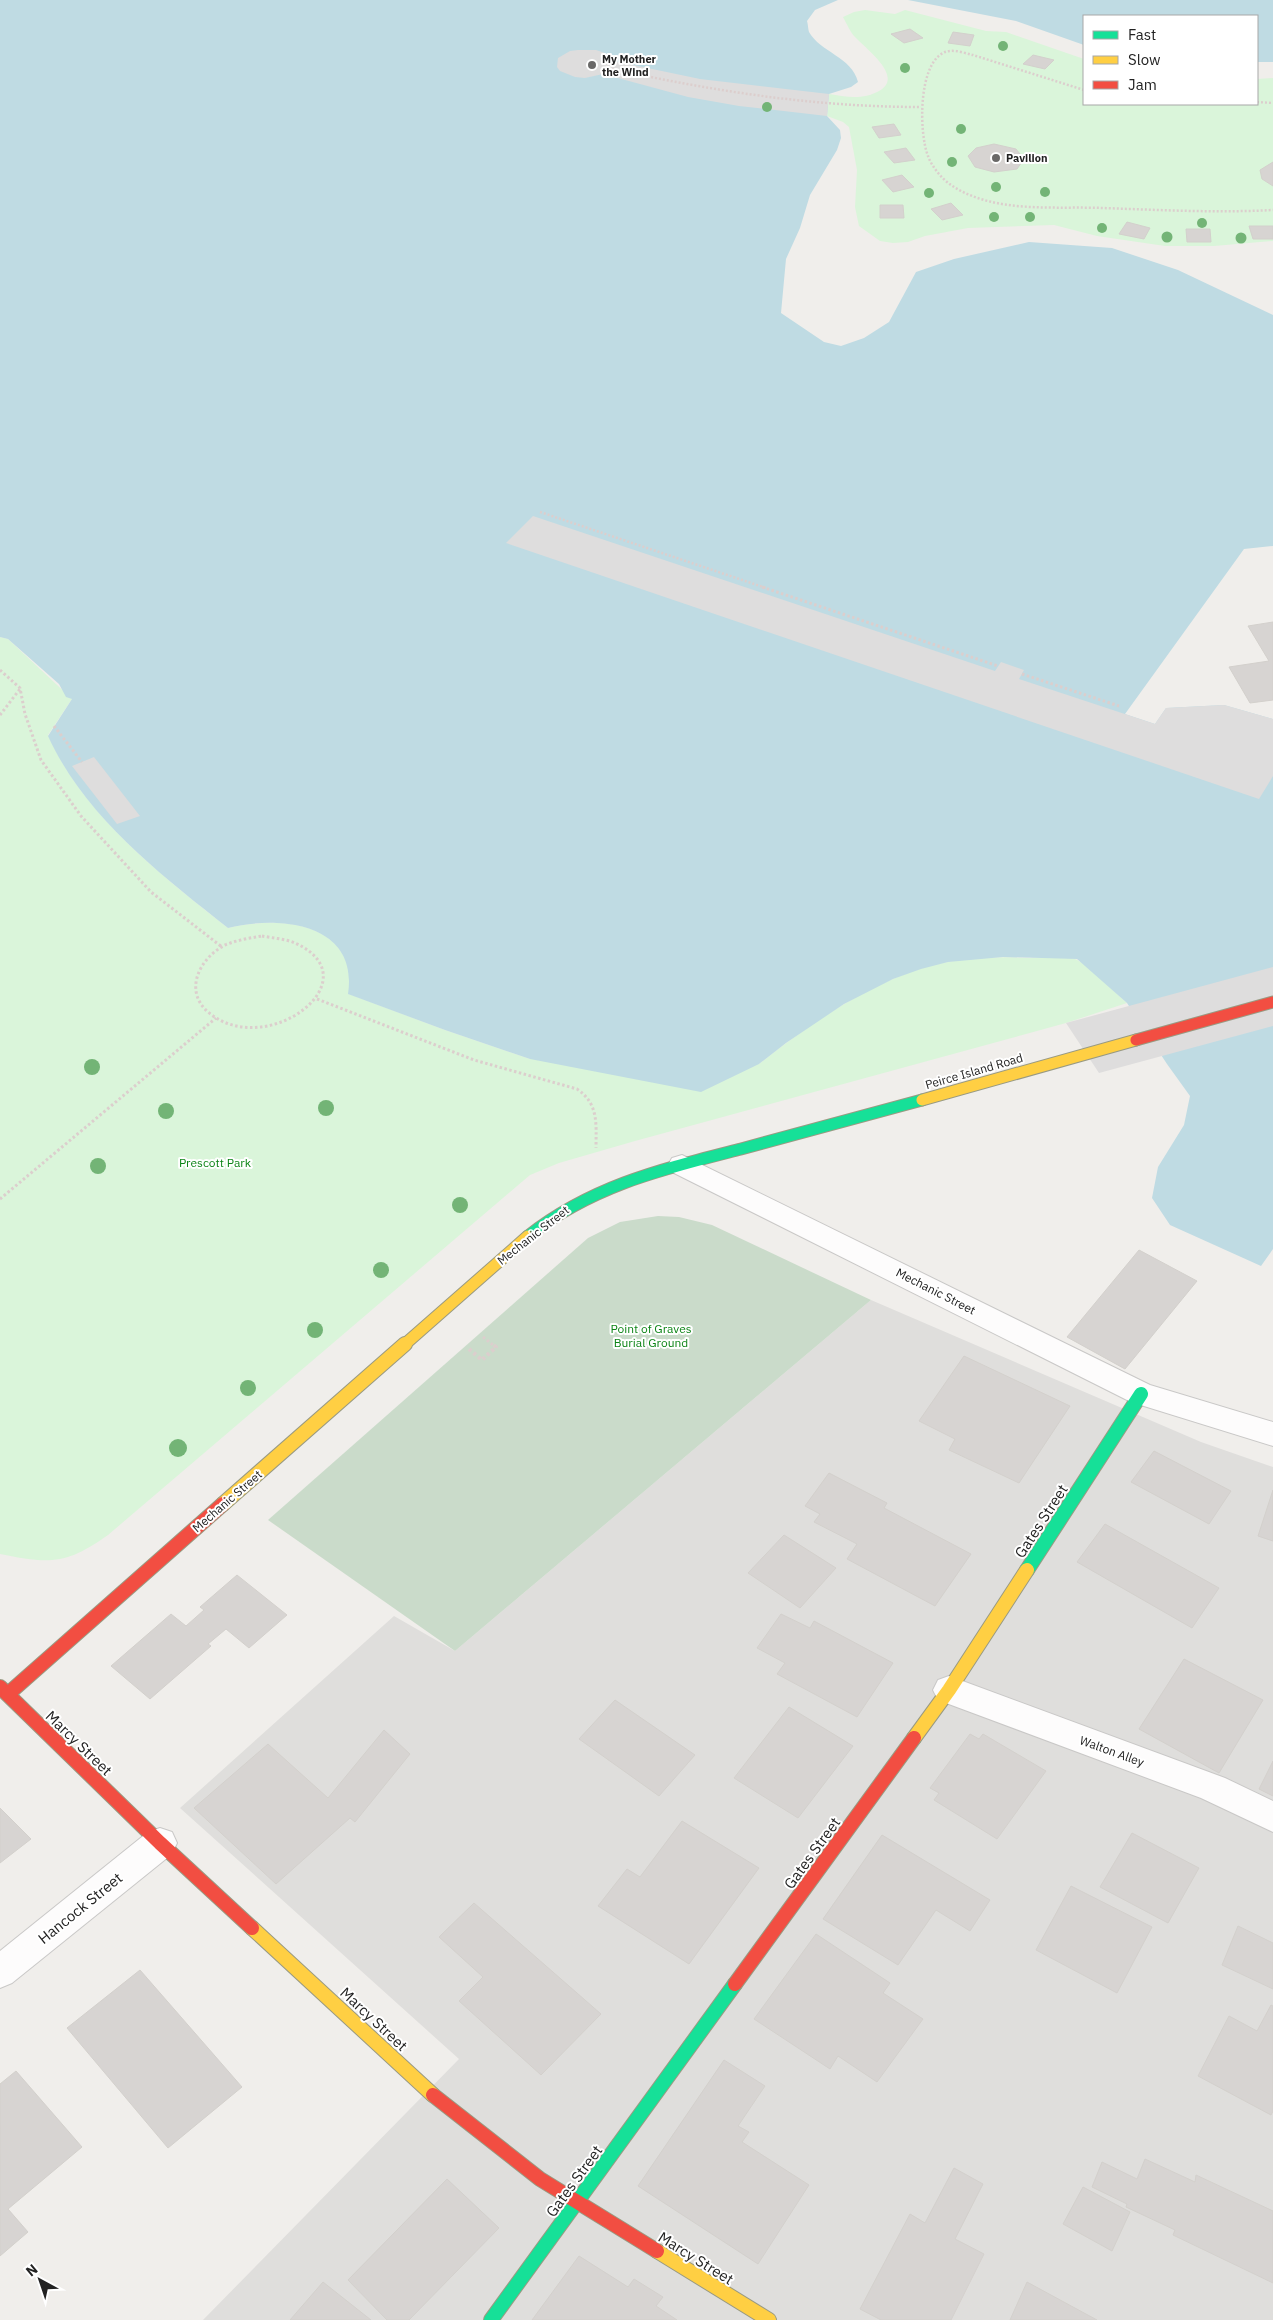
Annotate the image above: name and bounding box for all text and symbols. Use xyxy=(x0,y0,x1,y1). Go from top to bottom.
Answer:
legend xyxy=(1083,15,1258,105)
text: Fast xyxy=(1128,25,1156,44)
text: Slow xyxy=(1128,50,1161,69)
place label: My Mother the Wind xyxy=(602,52,657,79)
marker: My Mother the Wind xyxy=(586,59,598,71)
text: Jam xyxy=(1128,75,1157,94)
place label: Pavilion xyxy=(1006,151,1048,165)
marker: Pavilion xyxy=(990,152,1002,164)
street label: Peirce Island Road xyxy=(923,1050,1025,1092)
park label: Prescott Park xyxy=(179,1155,252,1170)
street label: Mechanic Street xyxy=(494,1202,572,1268)
street label: Mechanic Street xyxy=(894,1265,978,1317)
park label: Point of Graves Burial Ground xyxy=(610,1321,692,1350)
street label: Mechanic Street xyxy=(189,1467,265,1535)
street label: Gates Street xyxy=(1010,1481,1072,1561)
street label: Marcy Street xyxy=(42,1707,116,1779)
street label: Walton Alley xyxy=(1078,1732,1146,1770)
street label: Gates Street xyxy=(780,1813,844,1893)
street label: Hancock Street xyxy=(34,1868,126,1948)
street label: Marcy Street xyxy=(336,1983,412,2055)
street label: Gates Street xyxy=(542,2141,606,2221)
street label: Marcy Street xyxy=(655,2227,737,2289)
north arrow xyxy=(15,2255,65,2305)
text: N xyxy=(22,2260,41,2280)

